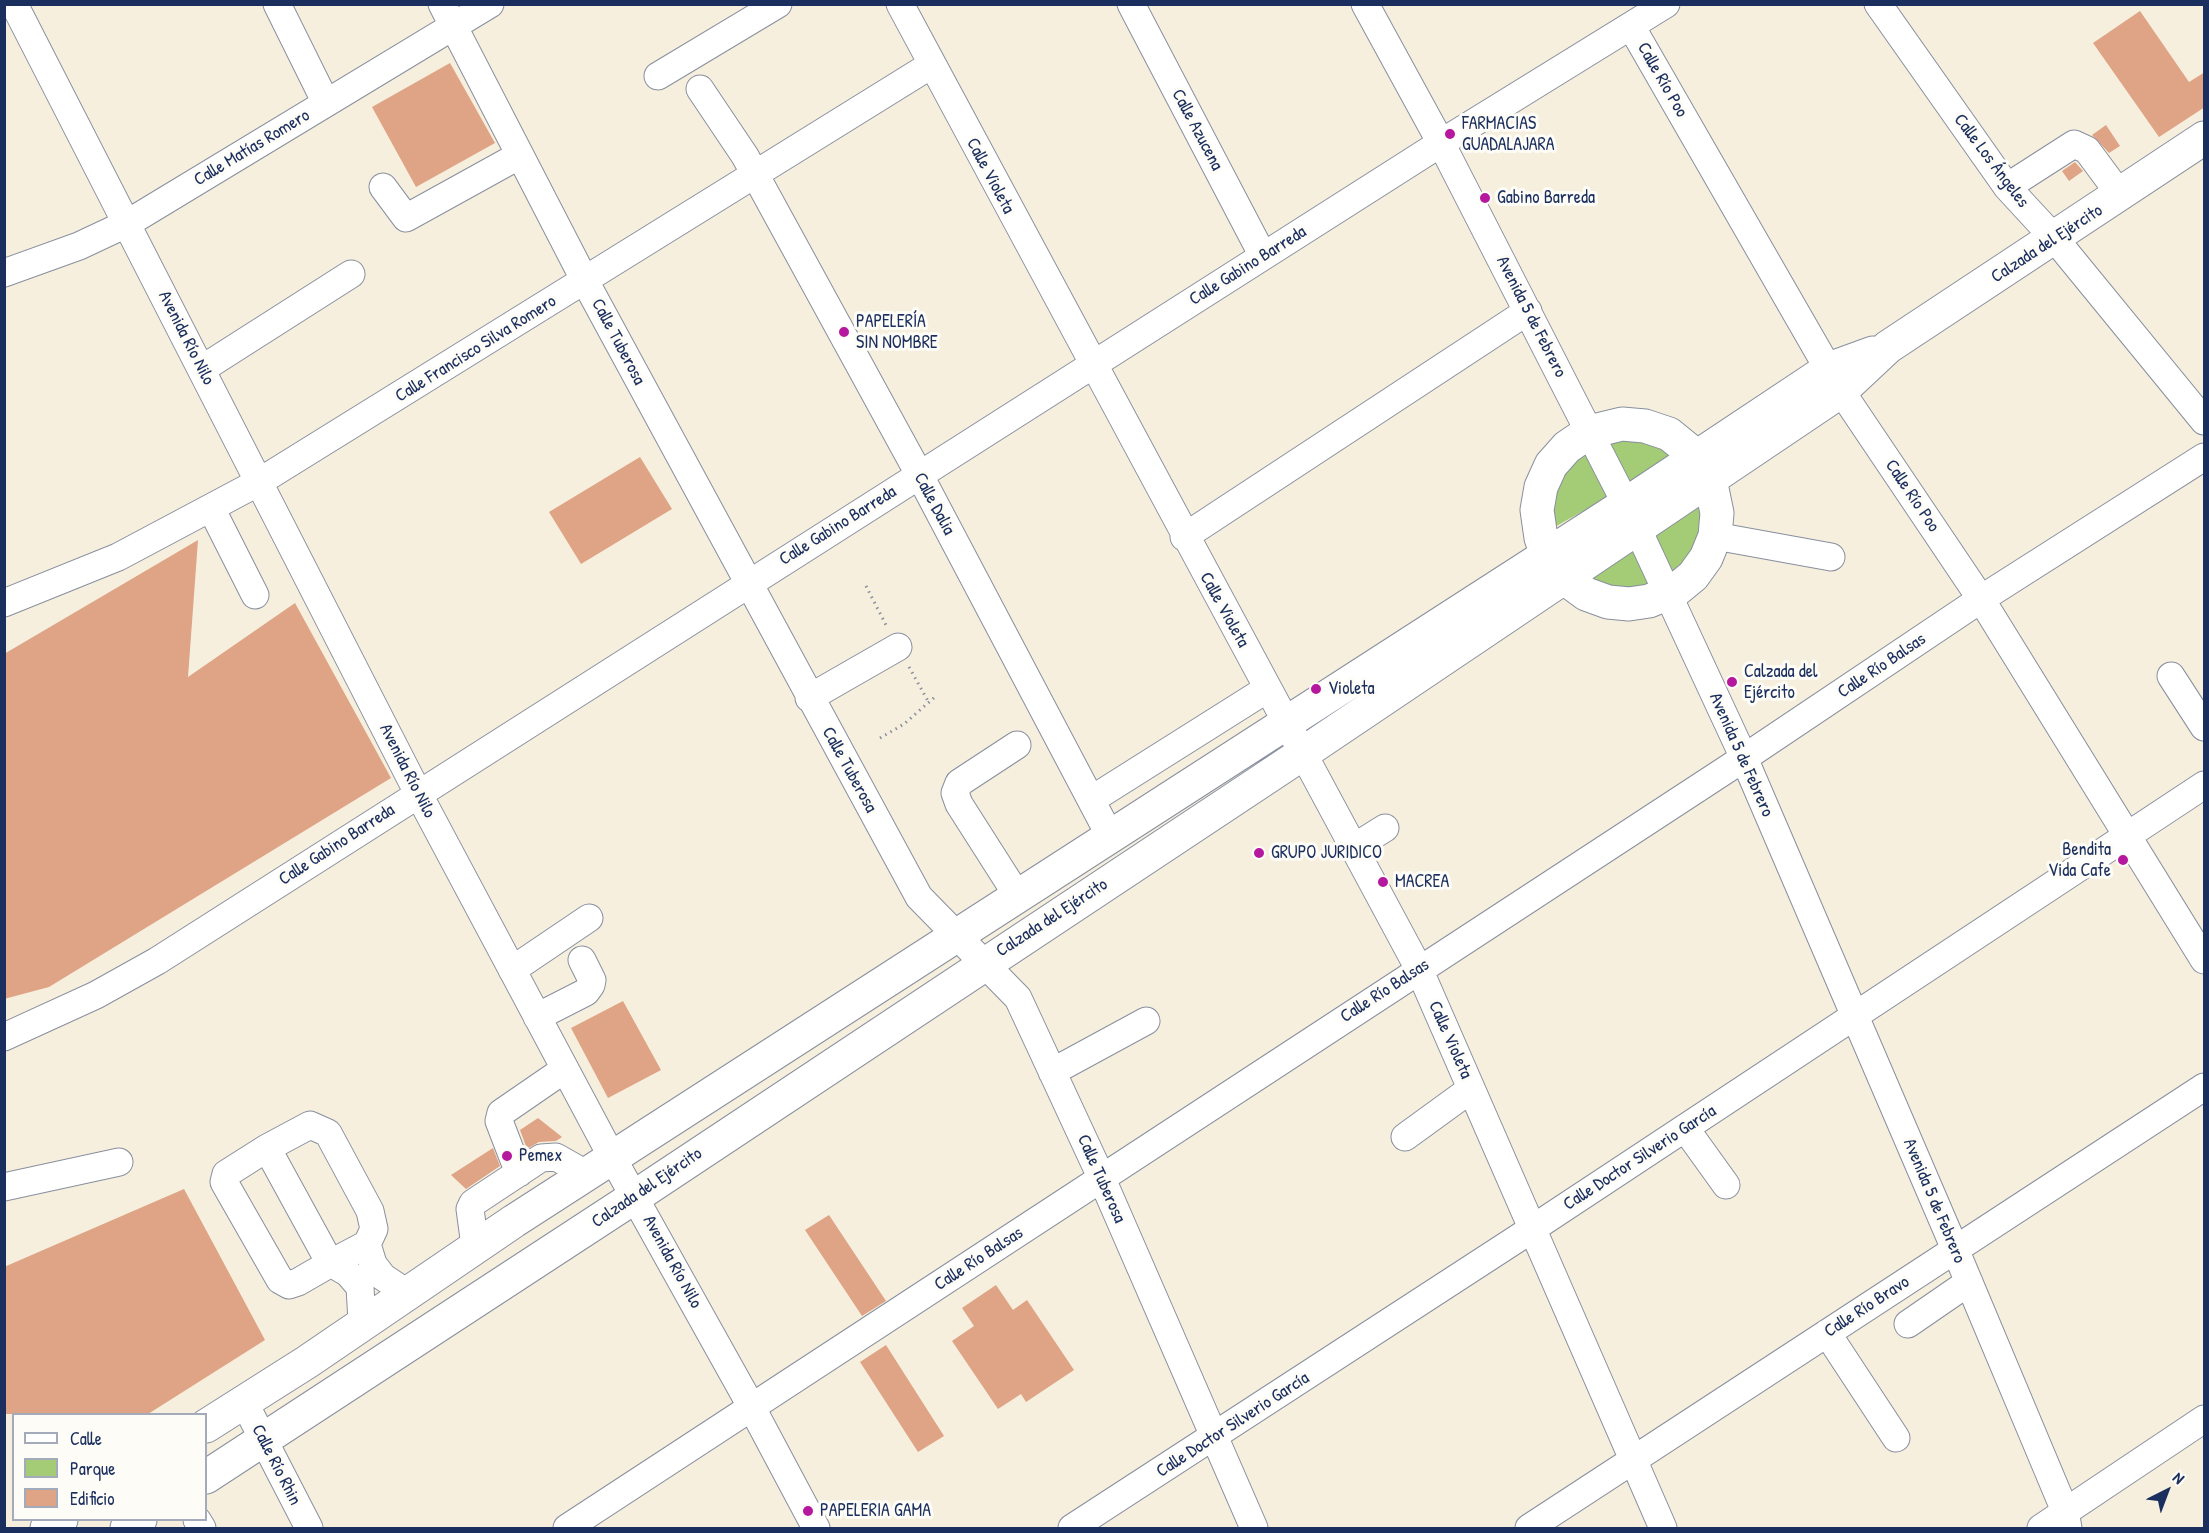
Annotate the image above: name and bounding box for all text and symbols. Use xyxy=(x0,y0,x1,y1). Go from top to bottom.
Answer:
street label: Calle Río Poo xyxy=(1632,39,1692,121)
street label: Calle Azucena xyxy=(1167,86,1227,174)
street label: Calle Matías Romero xyxy=(190,105,314,191)
street label: Calle Los Ángeles xyxy=(1949,110,2033,212)
place label: FARMACIAS GUADALAJARA xyxy=(1462,113,1555,156)
marker: FARMACIAS GUADALAJARA xyxy=(1443,127,1457,141)
street label: Calle Violeta xyxy=(961,134,1019,218)
place label: Gabino Barreda xyxy=(1497,187,1595,209)
marker: Gabino Barreda xyxy=(1478,191,1492,205)
street label: Calzada del Ejército xyxy=(1987,200,2107,288)
street label: Calle Gabino Barreda xyxy=(1185,221,1311,311)
street label: Avenida 5 de Febrero xyxy=(1491,253,1571,381)
street label: Avenida Río Nilo xyxy=(153,287,219,389)
street label: Calle Francisco Silva Romero xyxy=(392,291,560,407)
street label: Calle Tuberosa xyxy=(586,295,650,389)
place label: PAPELERÍA SIN NOMBRE xyxy=(856,311,938,354)
marker: PAPELERÍA SIN NOMBRE xyxy=(837,325,851,339)
street label: Calle Río Poo xyxy=(1880,456,1944,536)
street label: Calle Dalia xyxy=(909,469,959,539)
street label: Calle Gabino Barreda xyxy=(775,481,901,571)
street label: Calle Violeta xyxy=(1195,569,1253,651)
street label: Calle Río Balsas xyxy=(1834,629,1930,703)
place label: Calzada del Ejército xyxy=(1744,661,1818,704)
marker: Calzada del Ejército xyxy=(1725,675,1739,689)
place label: Violeta xyxy=(1328,678,1375,700)
marker: Violeta xyxy=(1309,682,1323,696)
street label: Avenida 5 de Febrero xyxy=(1704,690,1778,820)
street label: Avenida Río Nilo xyxy=(374,720,440,822)
street label: Calle Tuberosa xyxy=(817,724,881,816)
street label: Calle Gabino Barreda xyxy=(275,799,399,891)
place label: Bendita Vida Cafe xyxy=(2048,839,2111,882)
place label: GRUPO JURIDICO xyxy=(1271,842,1382,864)
marker: GRUPO JURIDICO xyxy=(1252,846,1266,860)
marker: Bendita Vida Cafe xyxy=(2116,853,2130,867)
place label: MACREA xyxy=(1395,871,1449,893)
street label: Calzada del Ejército xyxy=(992,874,1112,962)
marker: MACREA xyxy=(1376,875,1390,889)
street label: Calle Río Balsas xyxy=(1337,954,1433,1028)
street label: Calle Violeta xyxy=(1423,998,1477,1082)
street label: Calle Doctor Silverio García xyxy=(1560,1101,1720,1215)
street label: Calle Tuberosa xyxy=(1072,1132,1130,1226)
street label: Avenida 5 de Febrero xyxy=(1898,1135,1970,1267)
street label: Calzada del Ejército xyxy=(588,1143,706,1233)
place label: Pemex xyxy=(519,1145,562,1167)
marker: Pemex xyxy=(500,1149,514,1163)
street label: Avenida Río Nilo xyxy=(638,1212,706,1312)
street label: Calle Río Balsas xyxy=(931,1222,1027,1296)
street label: Calle Río Bravo xyxy=(1820,1271,1914,1343)
street label: Calle Doctor Silverio García xyxy=(1153,1368,1313,1482)
legend xyxy=(12,1413,207,1521)
street label: Calle Río Rhin xyxy=(247,1421,305,1509)
text: Calle xyxy=(70,1426,102,1451)
text: Parque xyxy=(70,1456,115,1481)
north arrow xyxy=(2137,1461,2197,1521)
text: N xyxy=(2169,1467,2190,1489)
text: Edificio xyxy=(70,1486,114,1511)
place label: PAPELERIA GAMA xyxy=(820,1500,931,1522)
marker: PAPELERIA GAMA xyxy=(801,1504,815,1518)

